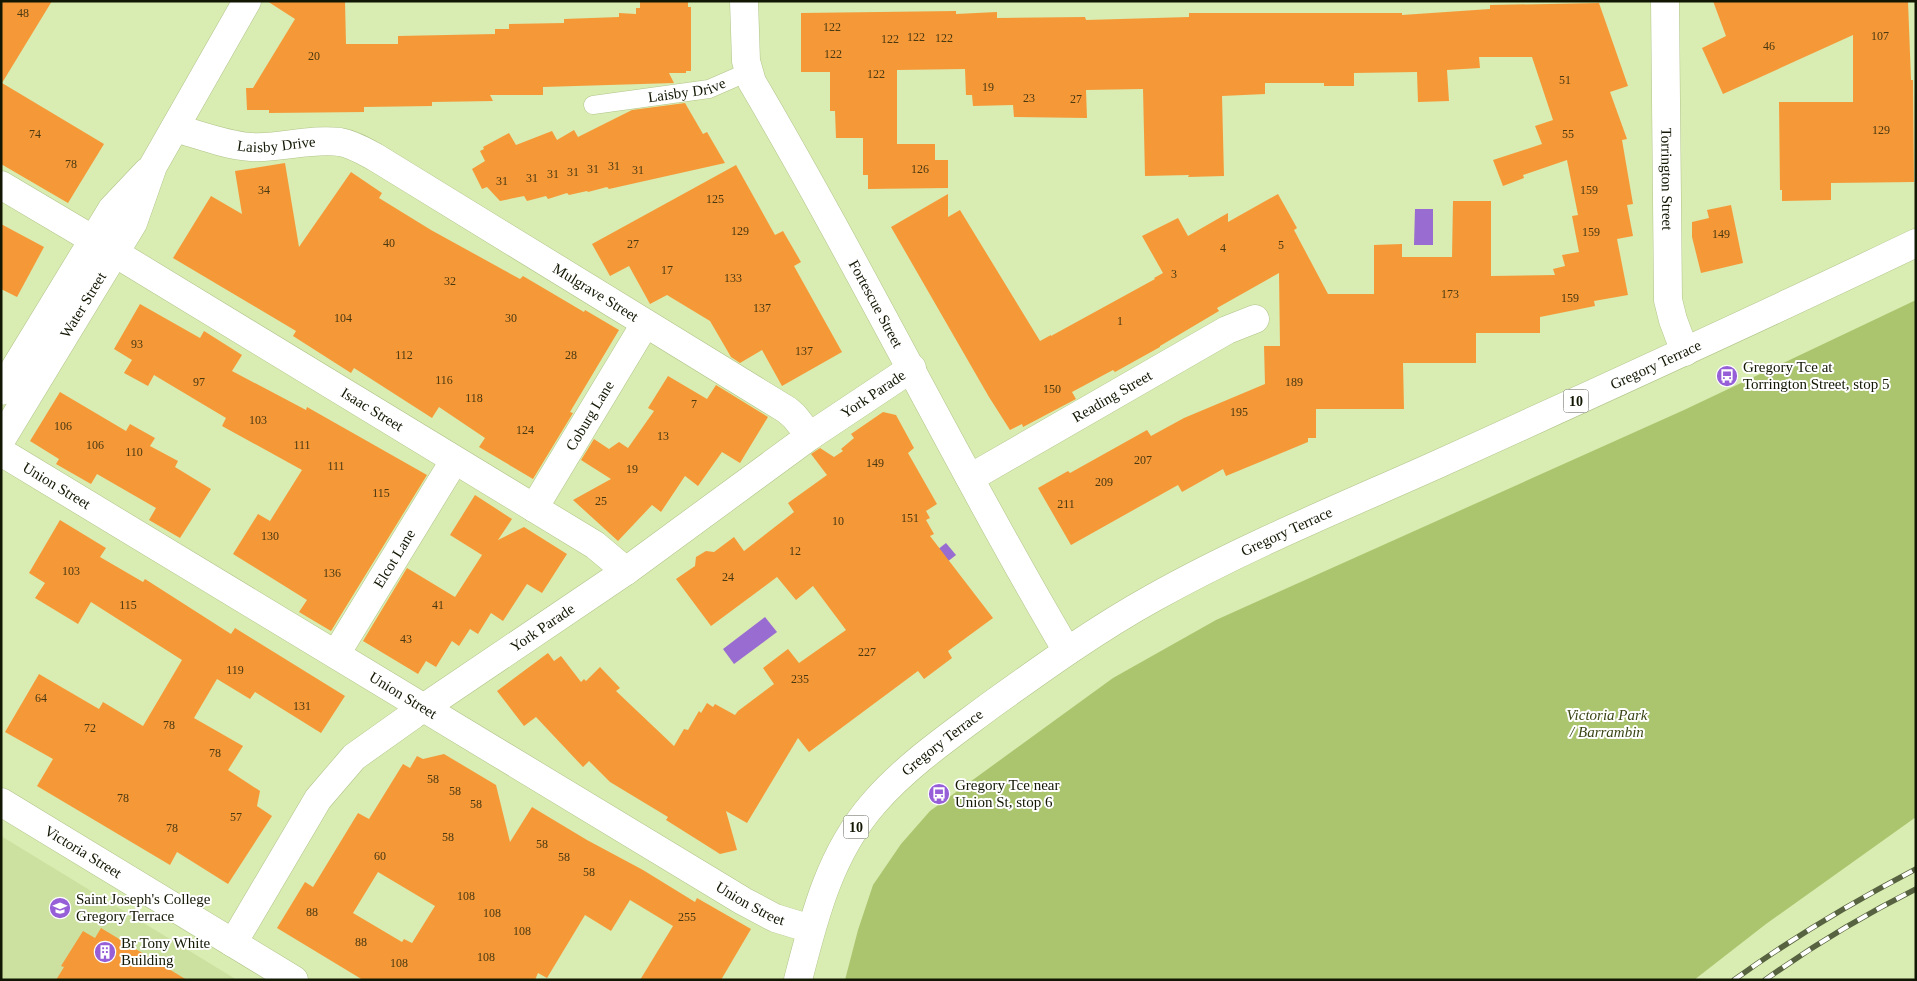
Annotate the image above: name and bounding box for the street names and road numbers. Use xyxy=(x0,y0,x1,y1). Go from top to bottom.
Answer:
street label: Laisby Drive xyxy=(647,75,728,105)
street label: Torrington Street xyxy=(1658,128,1675,231)
street label: Laisby Drive xyxy=(236,133,317,155)
street label: Fortescue Street xyxy=(846,257,906,351)
street label: Mulgrave Street xyxy=(550,260,642,325)
street label: Water Street xyxy=(57,268,110,341)
street label: Gregory Terrace xyxy=(1608,337,1704,393)
street label: York Parade xyxy=(838,367,908,421)
street label: Reading Street xyxy=(1070,367,1155,425)
street label: Coburg Lane xyxy=(563,377,617,453)
street label: Isaac Street xyxy=(338,385,407,435)
road number: 10 xyxy=(1564,390,1588,412)
street label: Union Street xyxy=(20,459,94,513)
street label: Gregory Terrace xyxy=(1238,504,1335,559)
street label: Elcot Lane xyxy=(371,526,418,591)
street label: York Parade xyxy=(507,600,578,655)
street label: Union Street xyxy=(366,669,441,722)
street label: Gregory Terrace xyxy=(898,706,986,779)
road number: 10 xyxy=(844,816,868,839)
street label: Victoria Street xyxy=(42,822,125,882)
street label: Union Street xyxy=(713,878,787,929)

